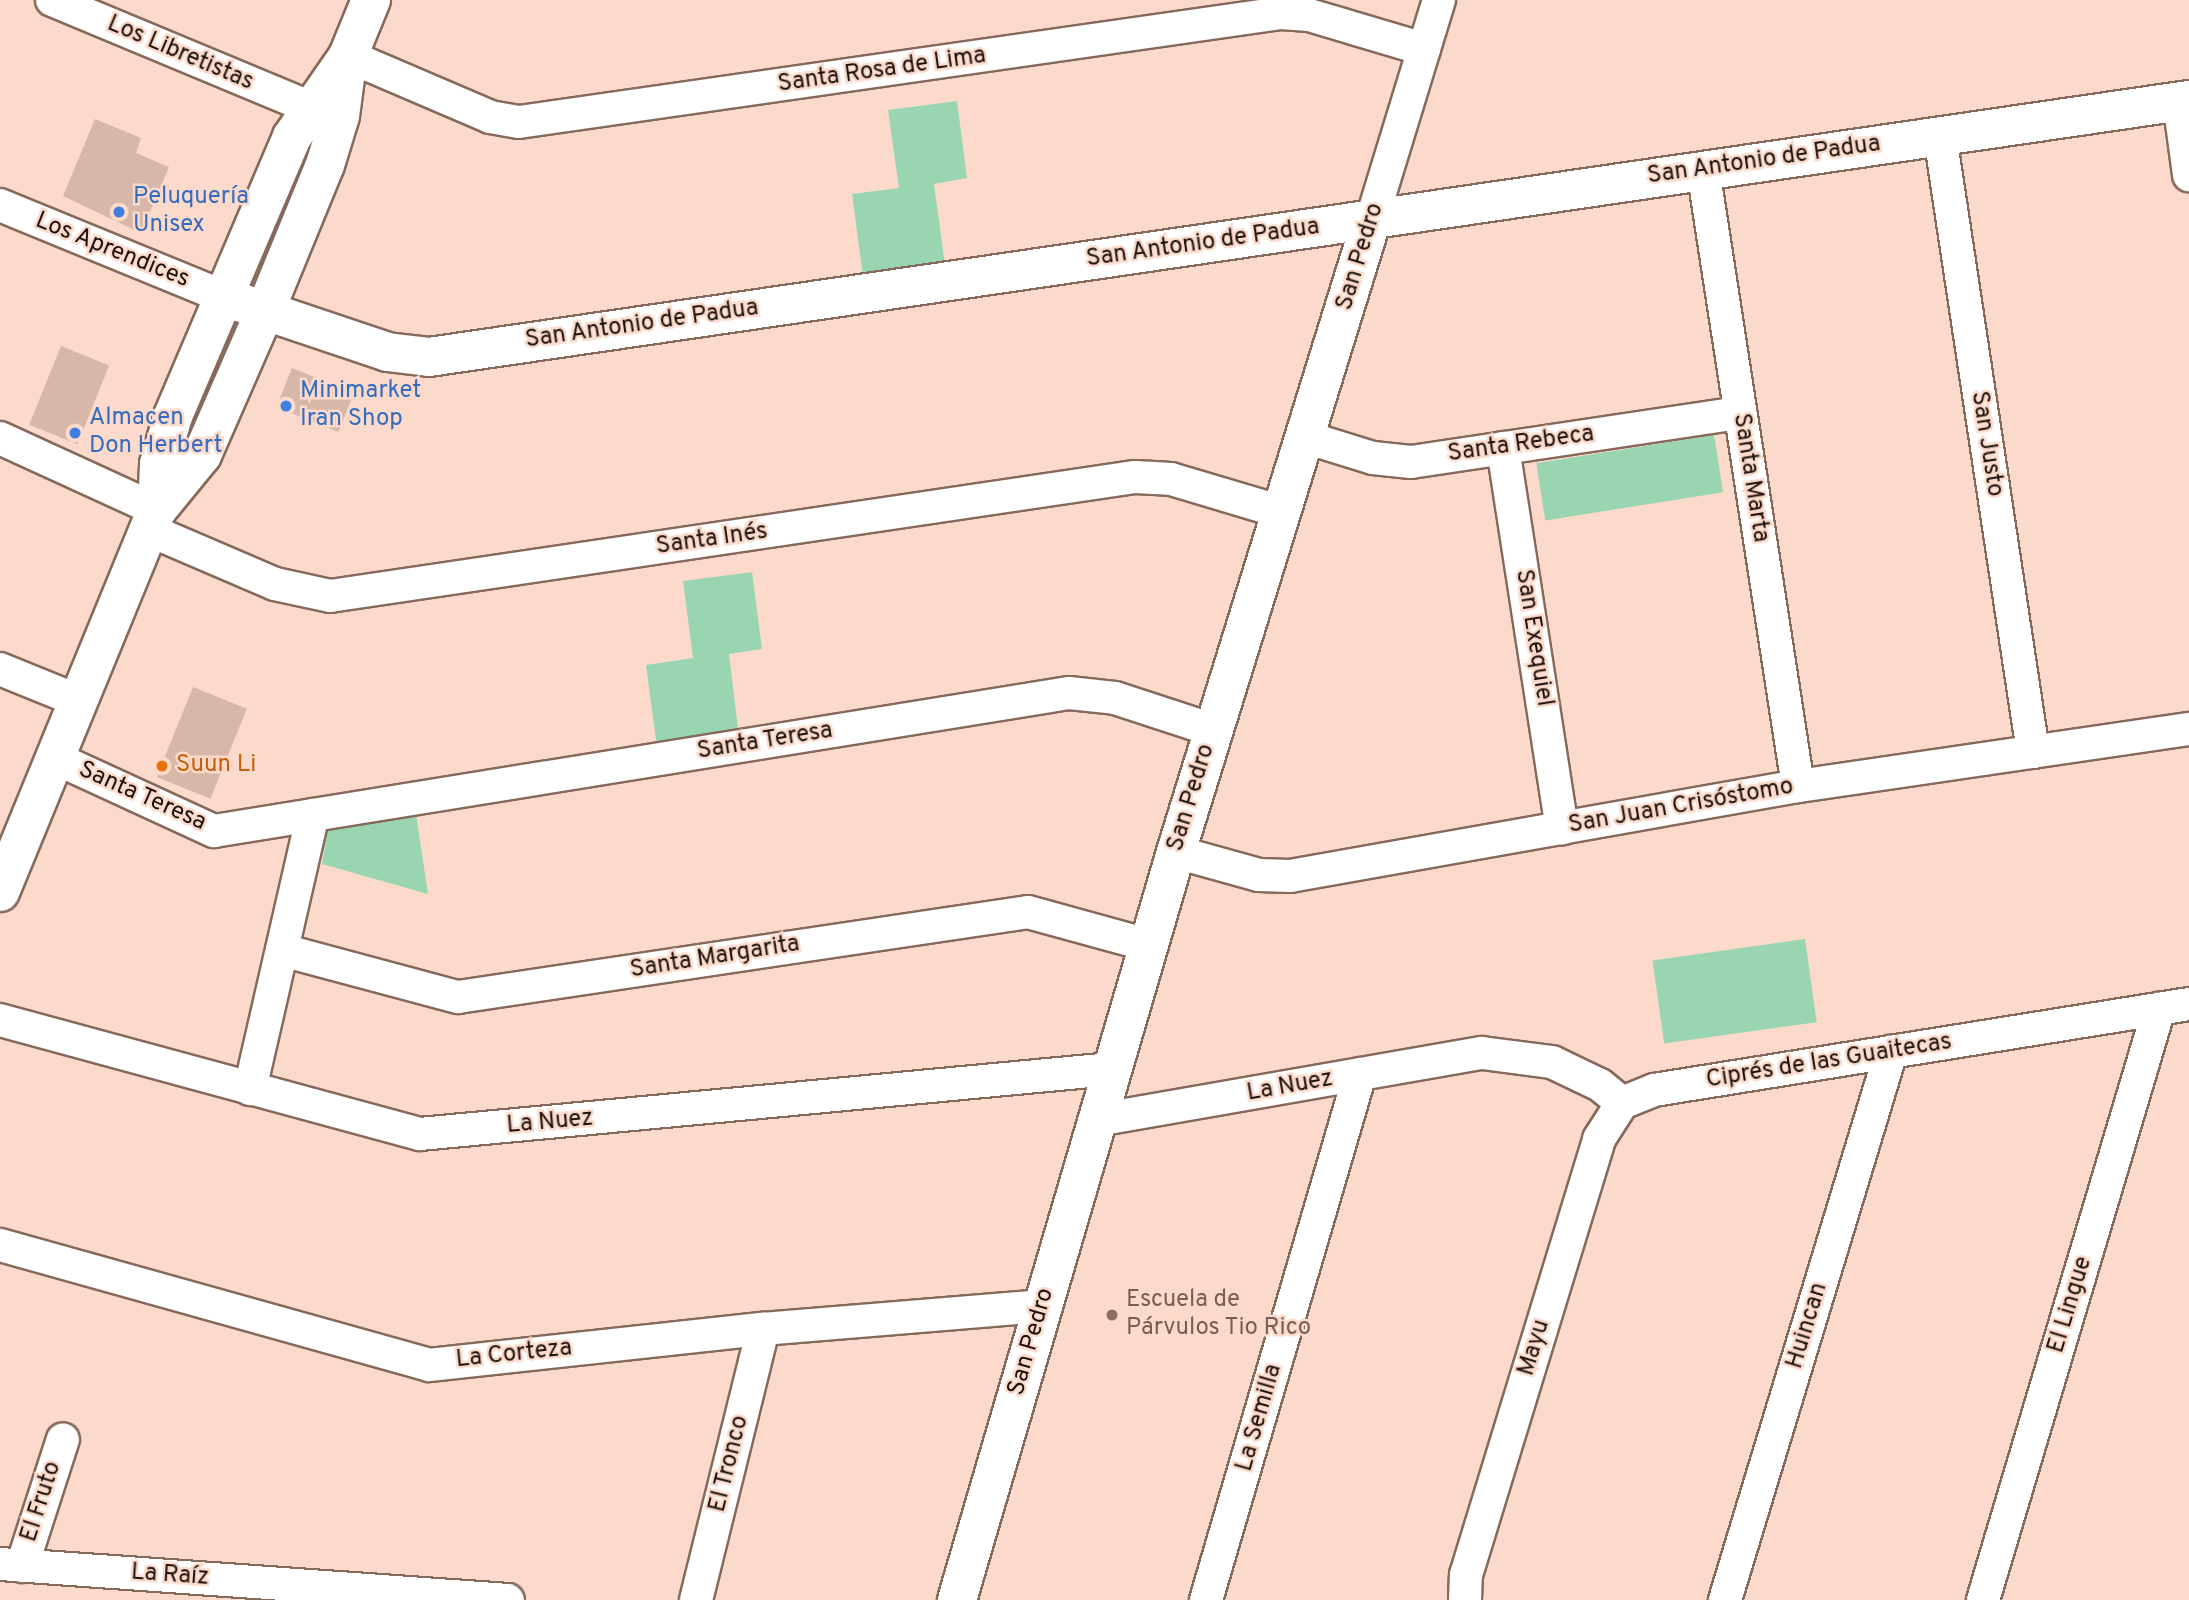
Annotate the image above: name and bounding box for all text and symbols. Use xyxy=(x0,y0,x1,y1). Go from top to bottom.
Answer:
street label: Los Libretistas xyxy=(102,10,258,98)
street label: Santa Rosa de Lima xyxy=(776,42,988,100)
street label: San Antonio de Padua xyxy=(1645,130,1883,192)
place label: Peluquería Unisex xyxy=(133,184,249,240)
street label: San Pedro xyxy=(1331,200,1391,314)
marker: Peluquería Unisex xyxy=(111,204,127,220)
street label: Los Aprendices xyxy=(30,207,194,295)
street label: San Antonio de Padua xyxy=(1084,213,1322,275)
street label: San Antonio de Padua xyxy=(523,294,761,356)
place label: Minimarket Iran Shop xyxy=(300,378,421,434)
street label: San Justo xyxy=(1963,389,2009,499)
marker: Minimarket Iran Shop xyxy=(278,398,294,414)
place label: Almacen Don Herbert xyxy=(89,405,223,461)
street label: Santa Marta xyxy=(1726,411,1774,545)
street label: Santa Rebeca xyxy=(1446,420,1596,470)
marker: Almacen Don Herbert xyxy=(67,425,83,441)
street label: Santa Inés xyxy=(654,518,770,562)
street label: San Exequiel xyxy=(1508,568,1558,708)
street label: Santa Teresa xyxy=(695,717,835,767)
street label: San Pedro xyxy=(1162,741,1222,855)
place label: Suun Li xyxy=(176,752,256,780)
street label: Santa Teresa xyxy=(73,756,211,838)
marker: Suun Li xyxy=(154,758,170,774)
street label: San Juan Crisóstomo xyxy=(1566,773,1796,841)
street label: Santa Margarita xyxy=(628,930,802,986)
street label: Ciprés de las Guaitecas xyxy=(1704,1028,1954,1096)
street label: La Nuez xyxy=(1245,1065,1335,1109)
street label: La Nuez xyxy=(505,1105,595,1141)
street label: El Lingue xyxy=(2043,1253,2099,1357)
street label: Huincan xyxy=(1781,1279,1835,1373)
street label: San Pedro xyxy=(1003,1285,1061,1399)
place label: Escuela de Párvulos Tio Rico xyxy=(1126,1287,1312,1343)
marker: Escuela de Párvulos Tio Rico xyxy=(1104,1307,1120,1323)
street label: Mayu xyxy=(1513,1316,1557,1380)
street label: La Corteza xyxy=(455,1335,573,1375)
street label: La Semilla xyxy=(1231,1361,1289,1475)
street label: El Tronco xyxy=(704,1412,756,1516)
street label: El Fruto xyxy=(16,1458,68,1546)
street label: La Raíz xyxy=(130,1559,210,1593)

